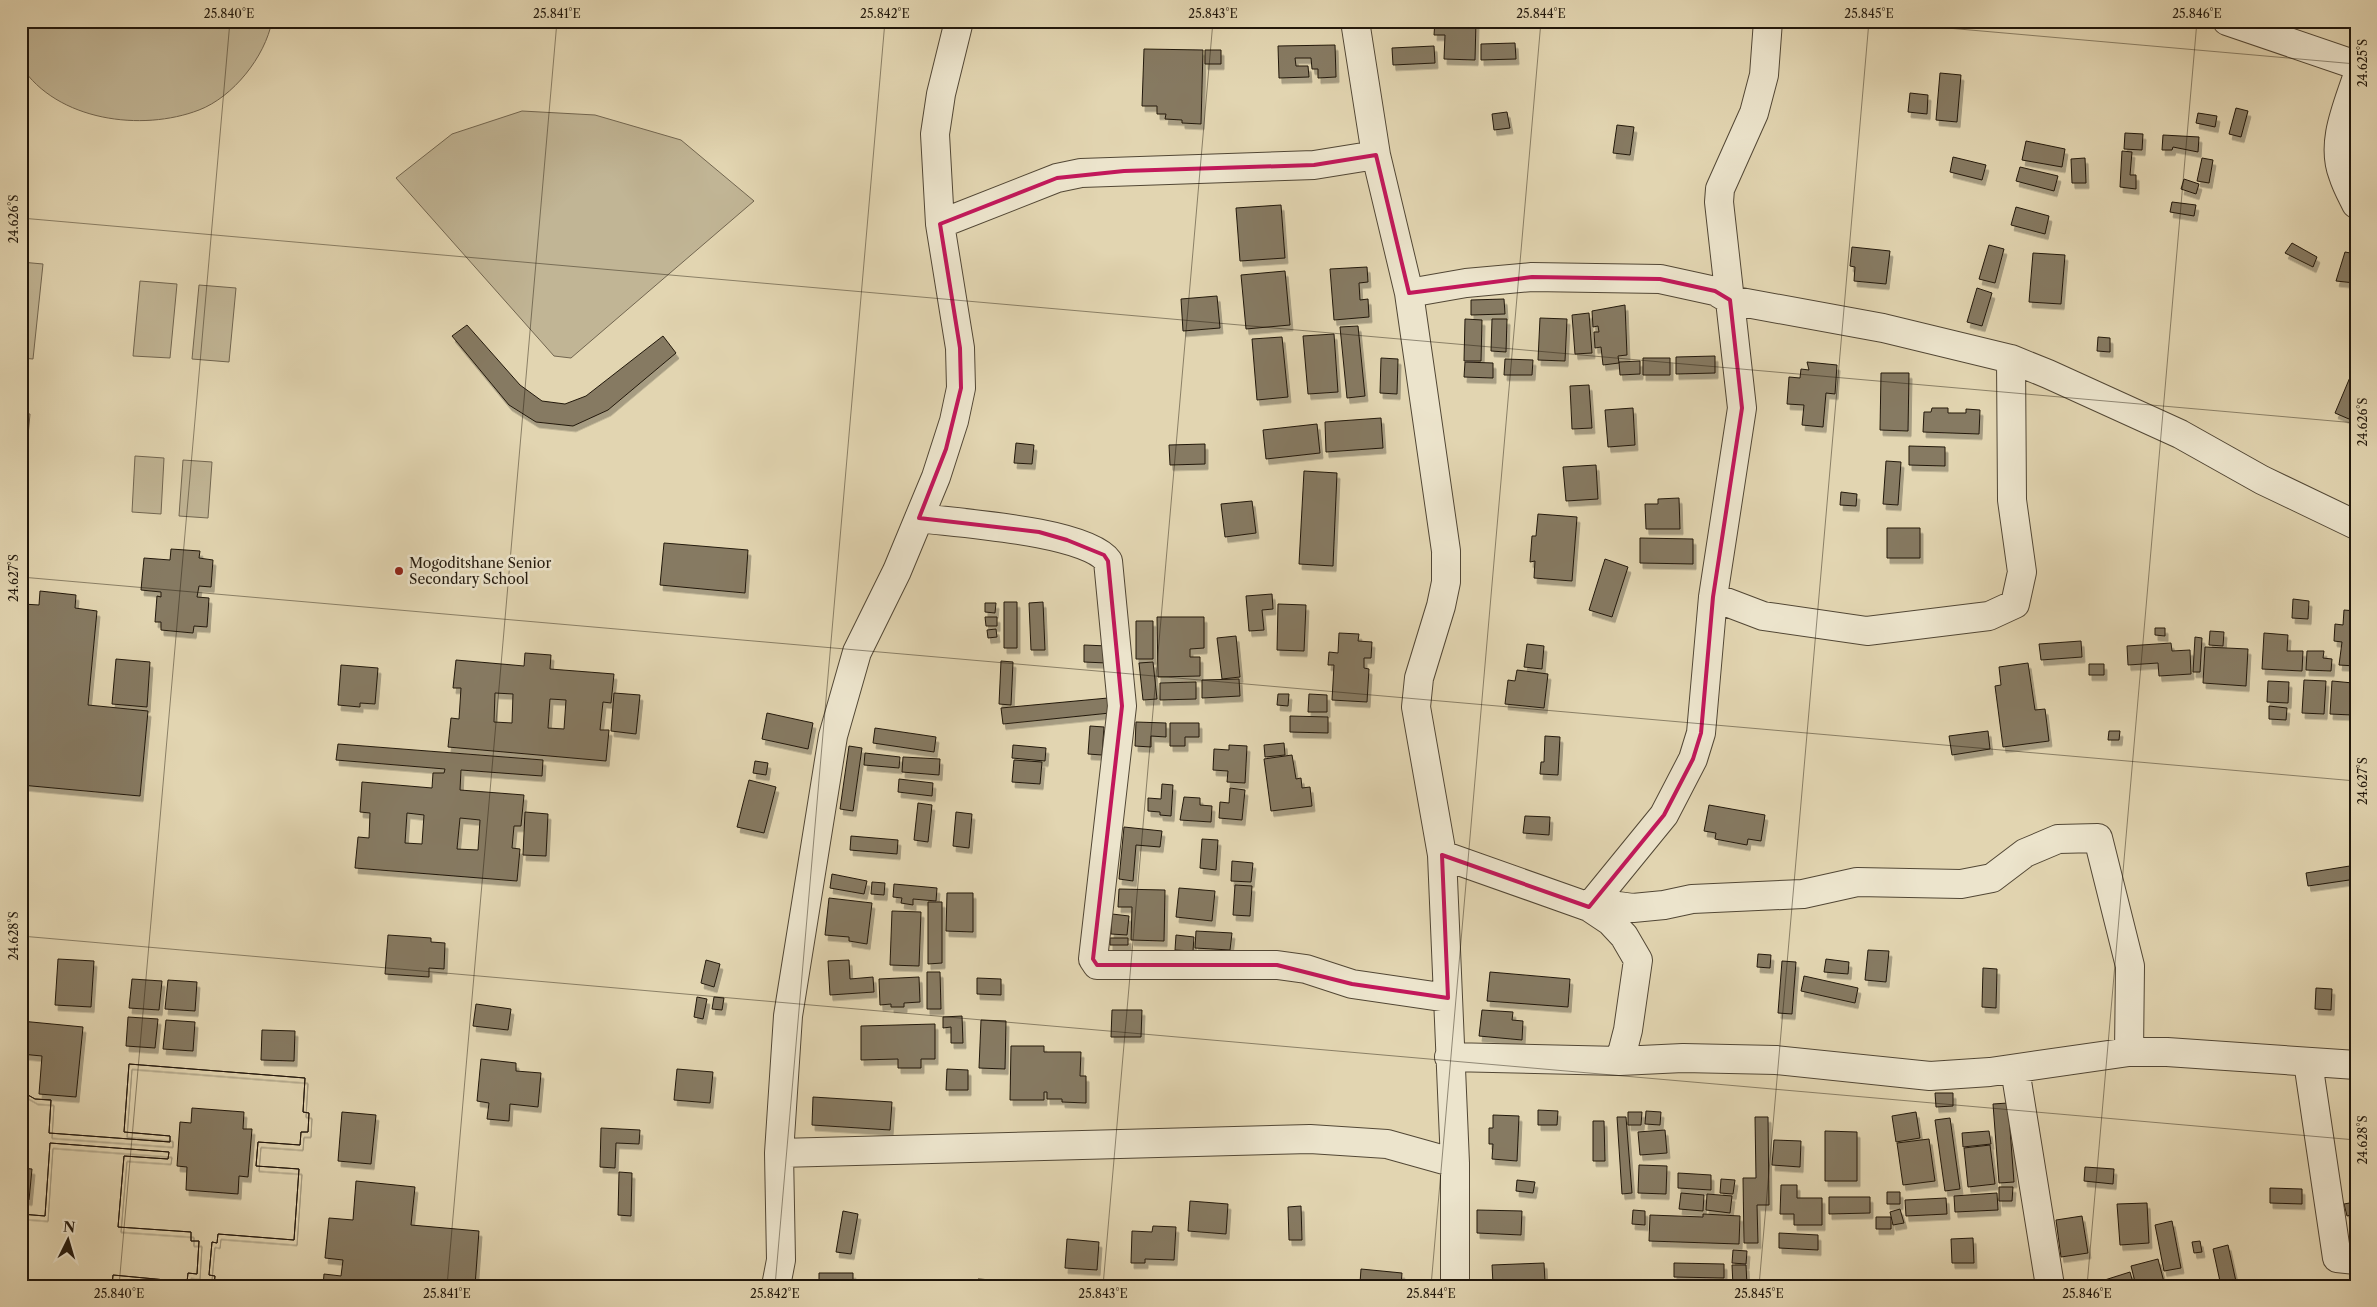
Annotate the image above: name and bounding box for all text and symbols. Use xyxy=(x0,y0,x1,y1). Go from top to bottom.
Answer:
text: 25.840°E xyxy=(204,6,254,21)
text: 25.841°E xyxy=(533,6,581,21)
text: 25.842°E xyxy=(860,6,910,21)
text: 25.843°E xyxy=(1188,6,1238,21)
text: 25.844°E xyxy=(1516,6,1566,21)
text: 25.845°E xyxy=(1844,6,1894,21)
text: 25.846°E xyxy=(2172,6,2222,21)
text: 24.625°S xyxy=(2355,39,2370,87)
text: 24.626°S xyxy=(6,195,21,243)
text: 24.626°S xyxy=(2355,398,2370,446)
text: 24.627°S xyxy=(6,554,21,602)
place label: Mogoditshane Senior Secondary School xyxy=(409,554,551,588)
marker: Mogoditshane Senior Secondary School xyxy=(393,565,405,577)
text: 24.627°S xyxy=(2355,757,2370,805)
text: 24.628°S xyxy=(6,911,21,961)
text: 24.628°S xyxy=(2355,1115,2370,1165)
north arrow xyxy=(42,1214,92,1264)
text: N xyxy=(62,1218,76,1237)
text: 25.840°E xyxy=(94,1286,144,1301)
text: 25.841°E xyxy=(423,1286,471,1301)
text: 25.842°E xyxy=(750,1286,800,1301)
text: 25.843°E xyxy=(1078,1286,1128,1301)
text: 25.844°E xyxy=(1406,1286,1456,1301)
text: 25.845°E xyxy=(1734,1286,1784,1301)
text: 25.846°E xyxy=(2062,1286,2112,1301)

